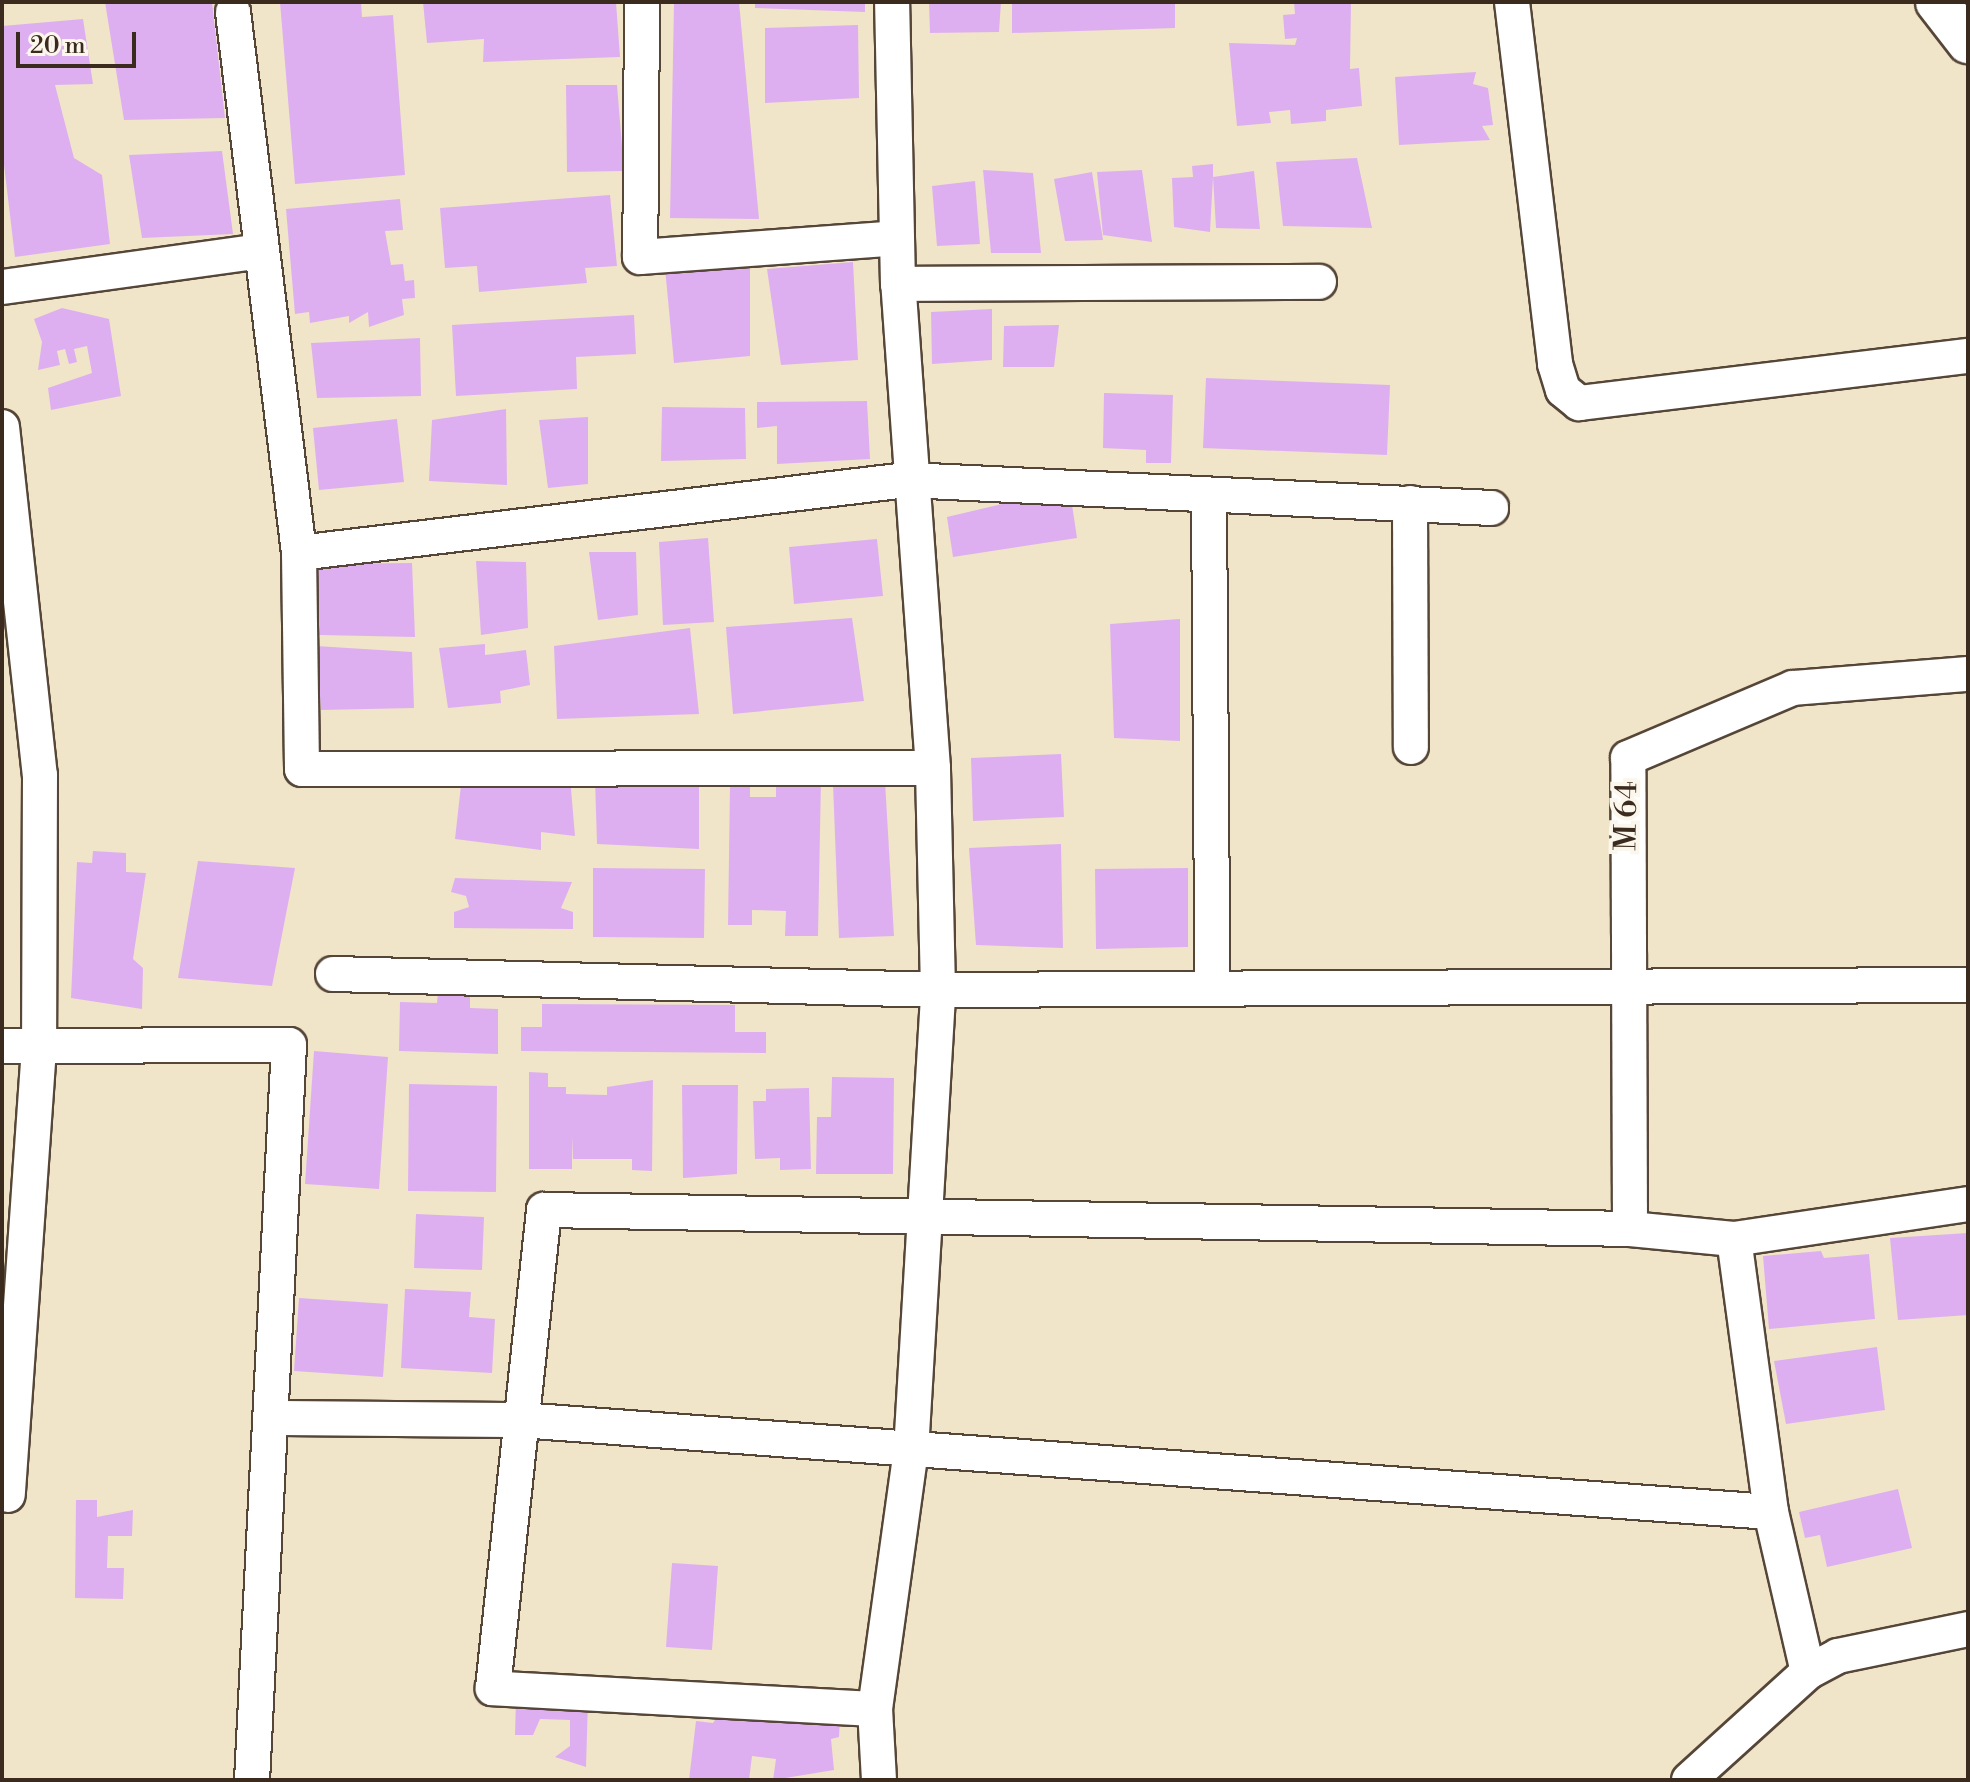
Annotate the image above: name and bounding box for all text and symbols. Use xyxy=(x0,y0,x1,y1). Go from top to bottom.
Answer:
scale bar xyxy=(20,16,140,66)
text: 20 m xyxy=(30,31,86,61)
street label: M 64 xyxy=(1608,781,1646,851)

